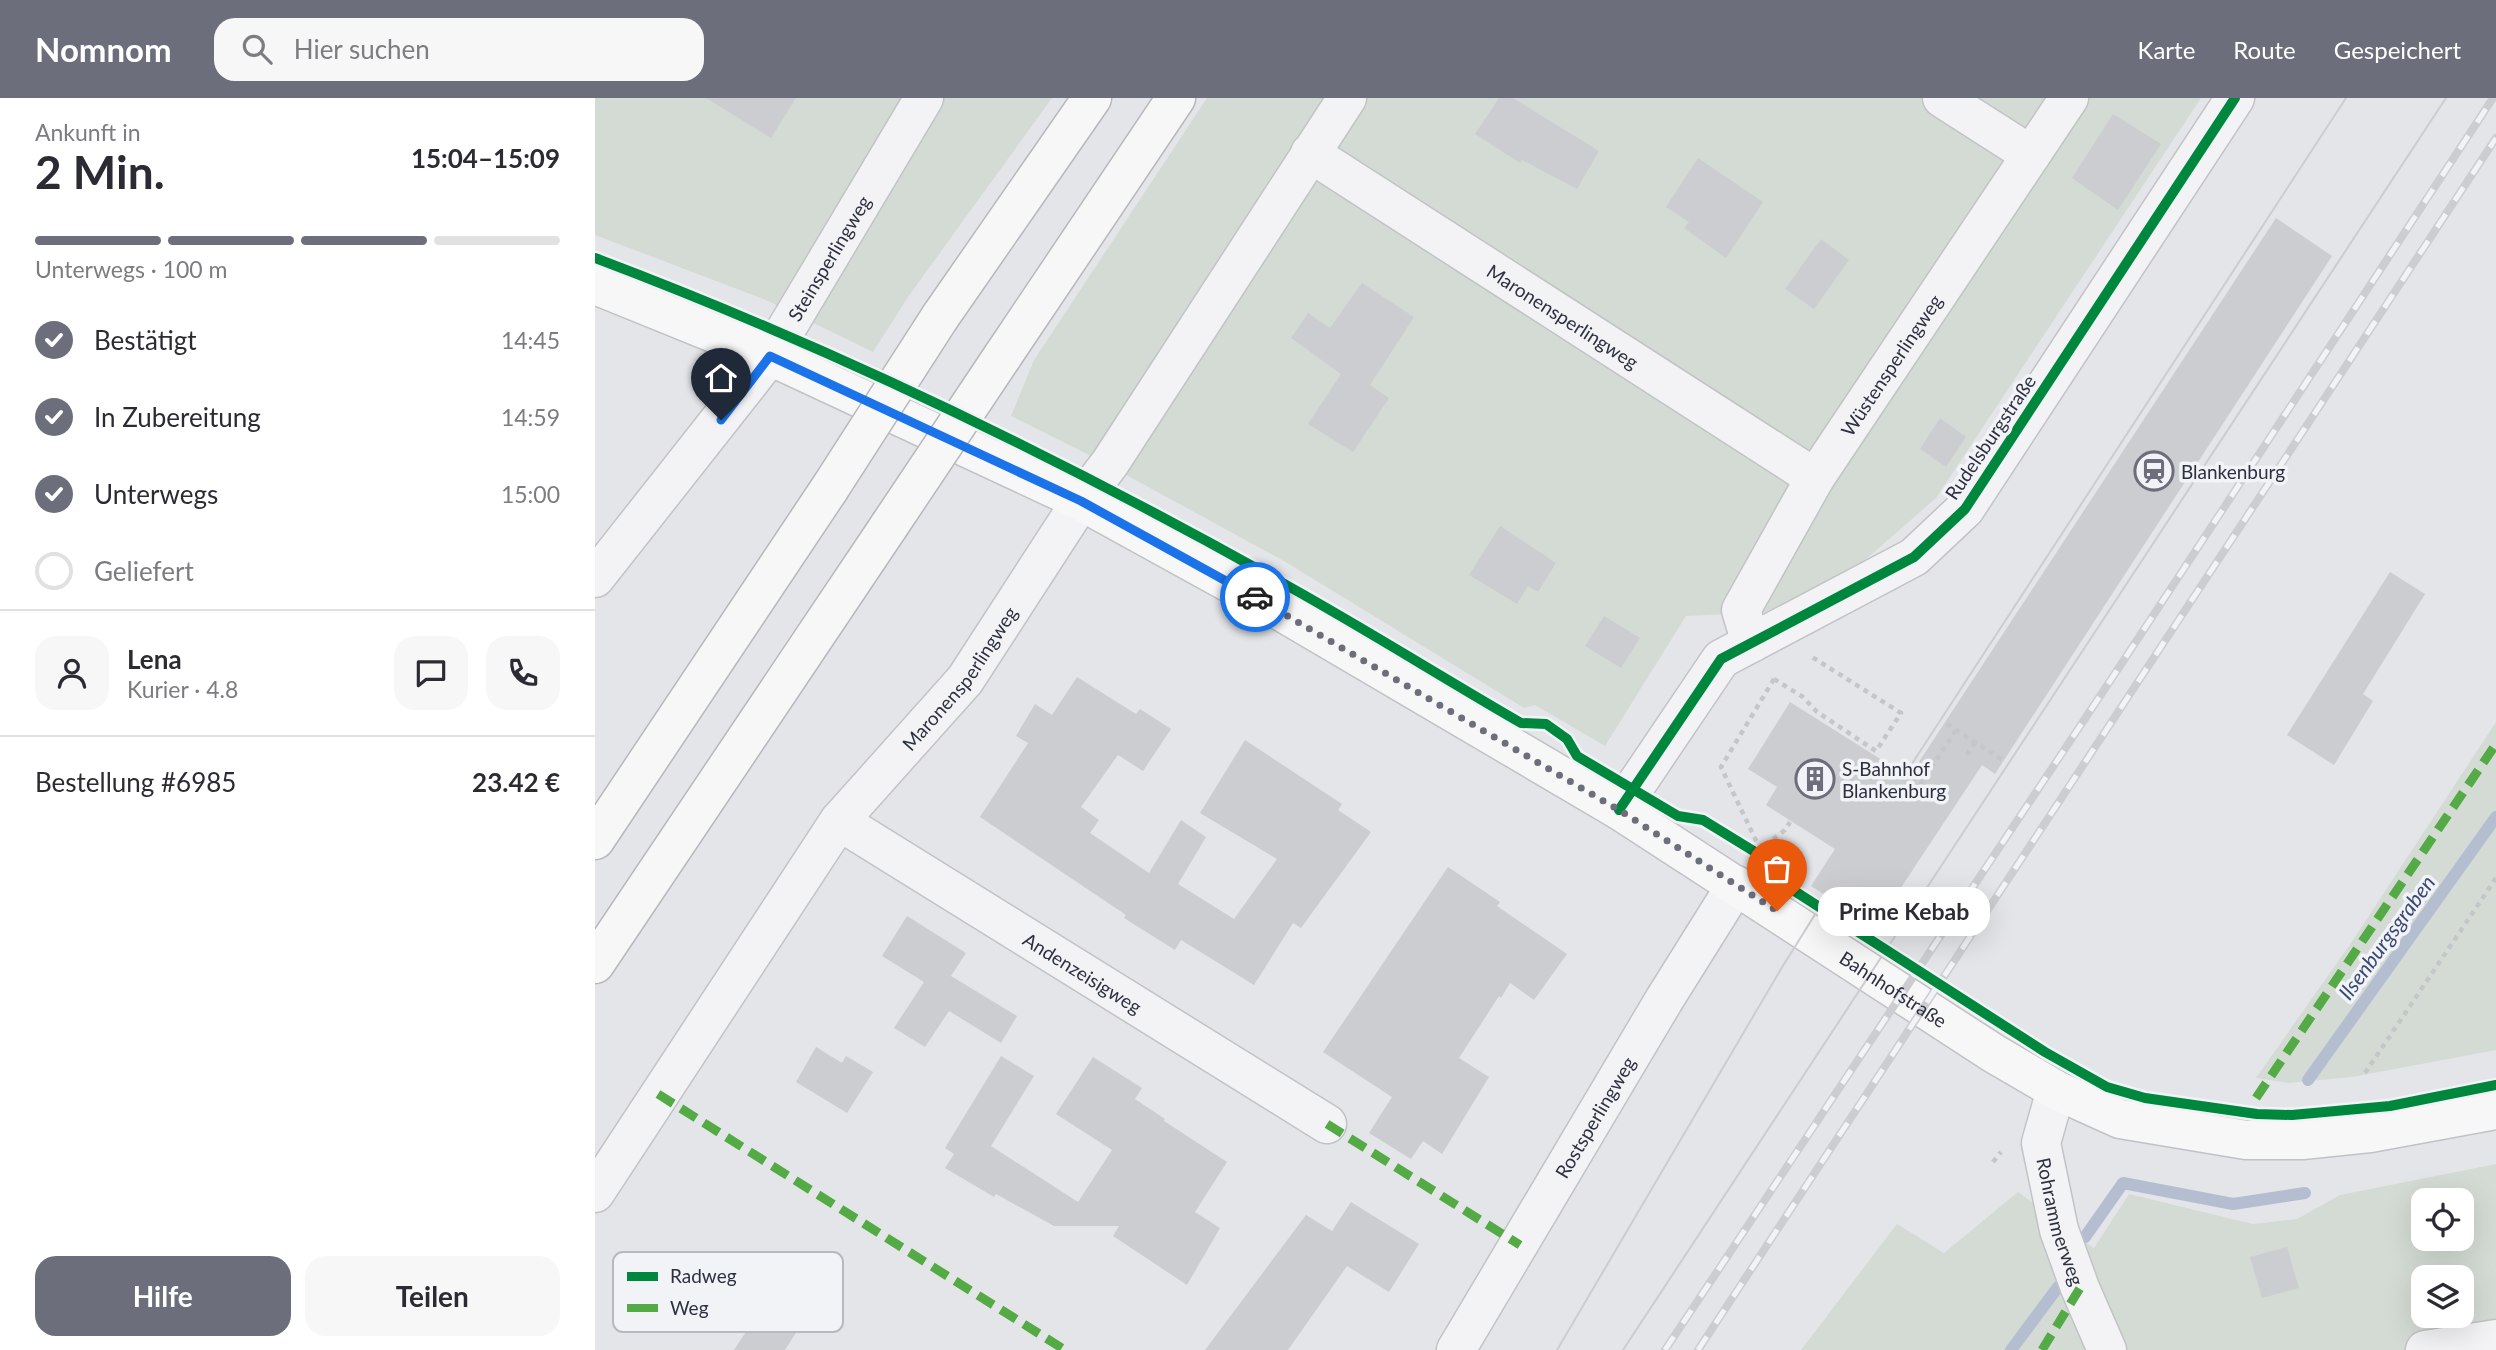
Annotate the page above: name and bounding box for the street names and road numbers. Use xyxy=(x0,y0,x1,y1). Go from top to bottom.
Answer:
street label: Steinsperlingweg xyxy=(782,191,875,325)
street label: Maronensperlingweg xyxy=(1483,259,1643,373)
street label: Wüstensperlingweg xyxy=(1835,290,1946,440)
street label: Rudelsburgstraße xyxy=(1940,370,2040,504)
street label: Maronensperlingweg xyxy=(897,602,1021,755)
street label: Andenzeisigweg xyxy=(1019,927,1146,1018)
street label: Bahnhofstraße xyxy=(1836,945,1951,1032)
street label: Rostsperlingweg xyxy=(1549,1052,1639,1182)
street label: Rohrammerweg xyxy=(2033,1155,2090,1289)

